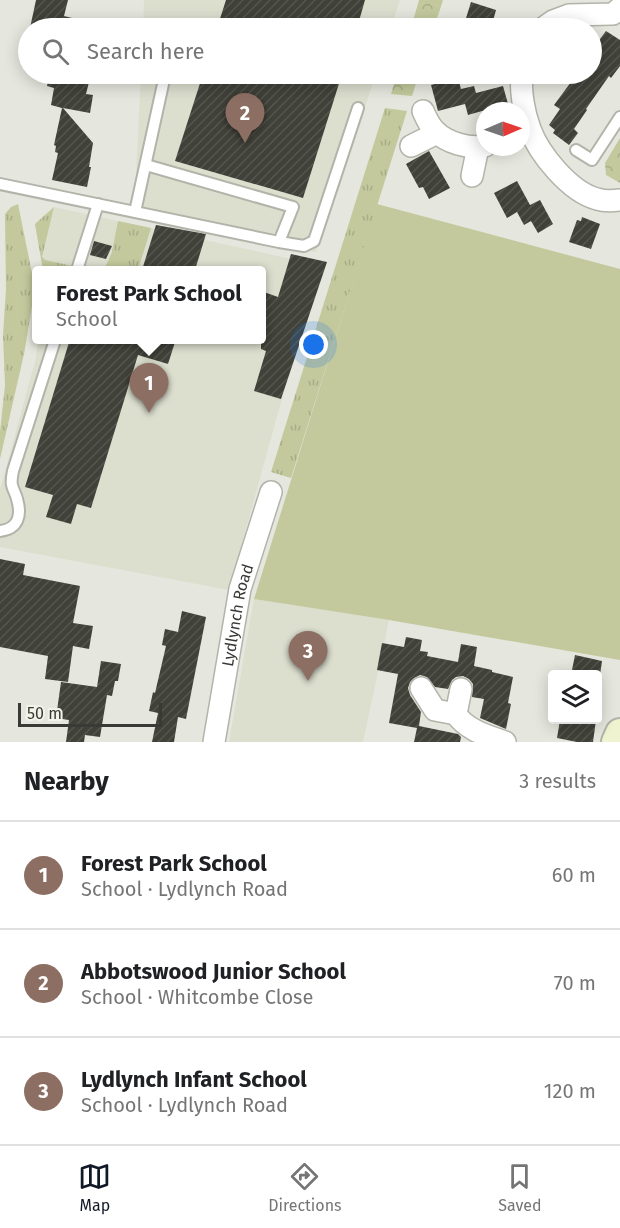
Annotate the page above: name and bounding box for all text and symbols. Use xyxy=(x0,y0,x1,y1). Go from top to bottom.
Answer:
search box xyxy=(18,18,602,84)
icon: search xyxy=(39,35,72,68)
text: Search here xyxy=(87,38,205,65)
pin: 2 xyxy=(226,94,264,143)
north arrow xyxy=(476,102,530,156)
popup xyxy=(32,266,266,344)
text: Forest Park School xyxy=(56,280,242,307)
text: School xyxy=(56,307,118,331)
your location xyxy=(299,330,328,359)
pin: 1 xyxy=(130,364,168,413)
street label: Lydlynch Road xyxy=(218,562,257,668)
pin: 3 xyxy=(288,632,328,681)
map controls xyxy=(548,670,602,724)
button: layers xyxy=(548,670,602,724)
scale bar xyxy=(18,700,162,728)
text: 50 m xyxy=(27,704,62,723)
text: Nearby xyxy=(24,766,109,797)
text: 3 results xyxy=(519,769,596,793)
text: Forest Park School xyxy=(81,850,267,877)
text: 1 xyxy=(39,863,48,887)
text: 60 m xyxy=(552,863,596,887)
text: School · Lydlynch Road xyxy=(81,877,288,901)
text: Abbotswood Junior School xyxy=(81,958,346,985)
text: 2 xyxy=(38,971,49,995)
text: 70 m xyxy=(554,971,596,995)
text: School · Whitcombe Close xyxy=(81,985,313,1009)
text: Lydlynch Infant School xyxy=(81,1066,307,1093)
text: 3 xyxy=(38,1079,49,1103)
text: 120 m xyxy=(544,1079,596,1103)
text: School · Lydlynch Road xyxy=(81,1093,288,1117)
tab: Map xyxy=(78,1160,111,1215)
tab: Directions xyxy=(268,1160,342,1215)
tab: Saved xyxy=(498,1160,542,1215)

